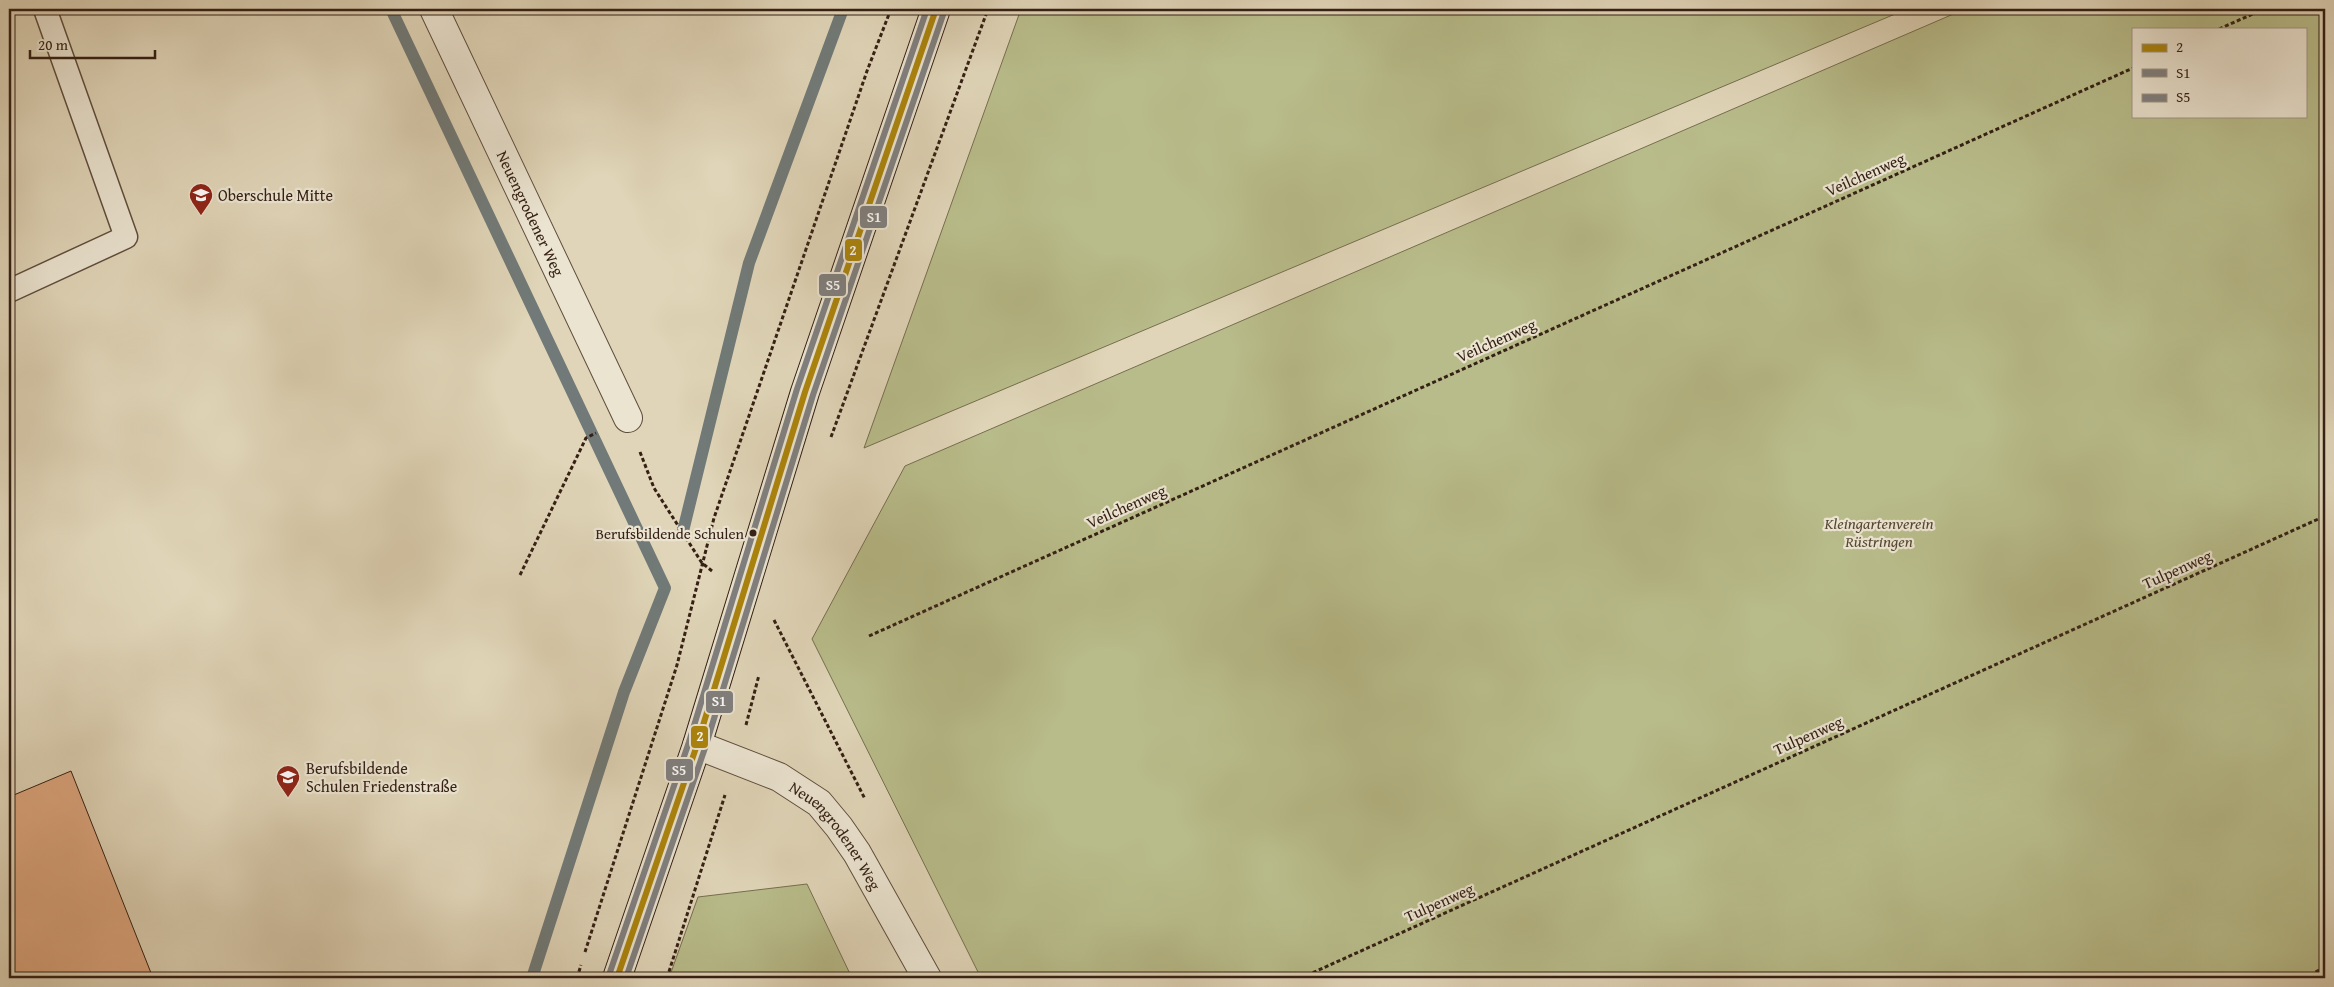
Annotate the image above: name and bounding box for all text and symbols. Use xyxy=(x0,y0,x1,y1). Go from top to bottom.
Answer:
scale bar xyxy=(30,28,155,60)
legend xyxy=(2132,28,2306,118)
text: 20 m xyxy=(38,34,69,55)
text: 2 xyxy=(2176,36,2183,57)
text: S1 xyxy=(2176,62,2191,83)
text: S5 xyxy=(2176,86,2191,107)
street label: Neuengrodener Weg xyxy=(491,146,571,280)
street label: Veilchenweg xyxy=(1821,146,1909,202)
school or university icon: Oberschule Mitte xyxy=(188,182,214,216)
place label: Oberschule Mitte xyxy=(218,183,333,207)
line badge: S1 xyxy=(859,205,888,229)
text: S1 xyxy=(867,207,881,227)
line badge: 2 xyxy=(844,238,863,262)
text: 2 xyxy=(849,240,857,260)
line badge: S5 xyxy=(818,273,847,297)
text: S5 xyxy=(826,275,840,295)
street label: Veilchenweg xyxy=(1452,312,1540,368)
street label: Veilchenweg xyxy=(1082,478,1170,534)
park label: Kleingartenverein Rüstringen xyxy=(1823,511,1934,553)
place label: Berufsbildende Schulen xyxy=(595,523,745,544)
marker: Berufsbildende Schulen xyxy=(748,528,758,538)
street label: Tulpenweg xyxy=(2138,543,2216,595)
line badge: S1 xyxy=(705,690,734,714)
text: S1 xyxy=(712,691,726,711)
street label: Tulpenweg xyxy=(1769,709,1847,761)
line badge: 2 xyxy=(690,725,709,749)
text: 2 xyxy=(696,726,704,746)
place label: Berufsbildende Schulen Friedenstraße xyxy=(306,756,457,798)
line badge: S5 xyxy=(665,758,694,782)
text: S5 xyxy=(672,760,686,780)
school or university icon: Berufsbildende Schulen Friedenstraße xyxy=(275,764,301,798)
street label: Neuengrodener Weg xyxy=(785,775,887,894)
street label: Tulpenweg xyxy=(1400,876,1478,928)

